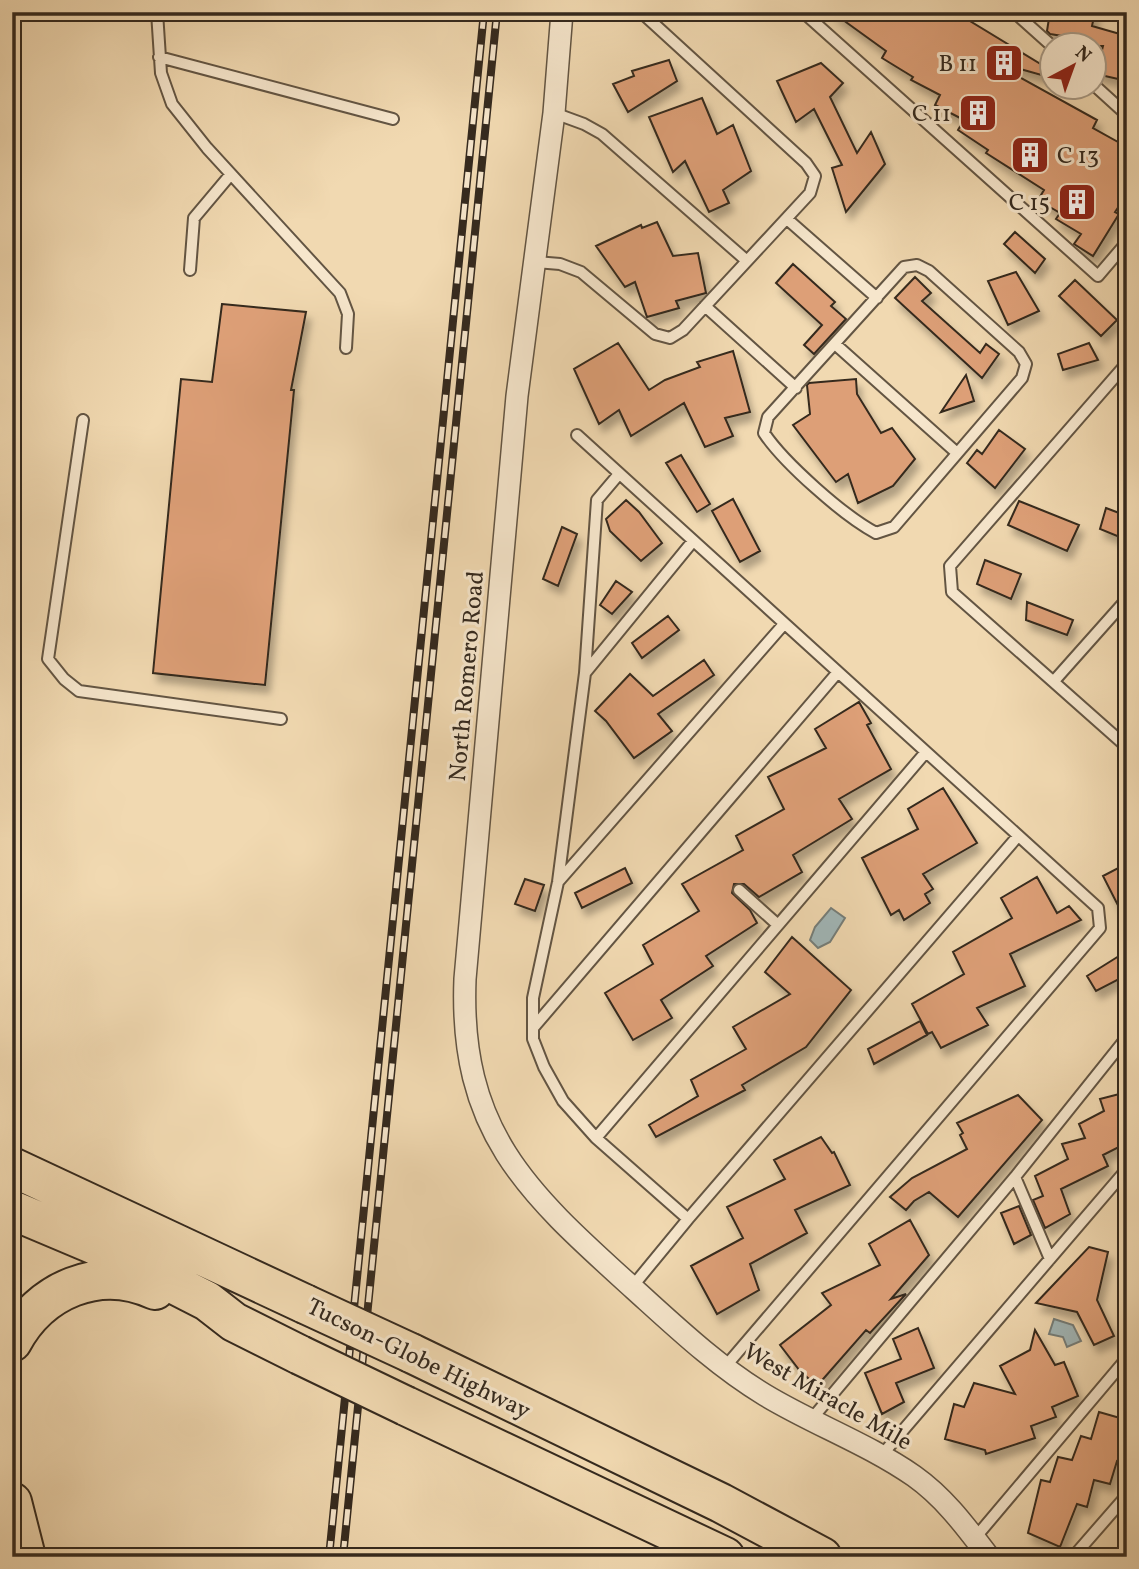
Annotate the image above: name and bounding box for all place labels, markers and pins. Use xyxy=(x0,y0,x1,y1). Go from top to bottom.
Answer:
building icon: B 11 xyxy=(983,42,1025,84)
place label: B 11 xyxy=(939,48,977,82)
building icon: C 11 xyxy=(957,92,999,134)
place label: C 11 xyxy=(912,98,951,132)
building icon: C 13 xyxy=(1009,134,1051,176)
place label: C 13 xyxy=(1057,140,1099,174)
building icon: C 15 xyxy=(1056,181,1098,223)
place label: C 15 xyxy=(1009,187,1050,221)

